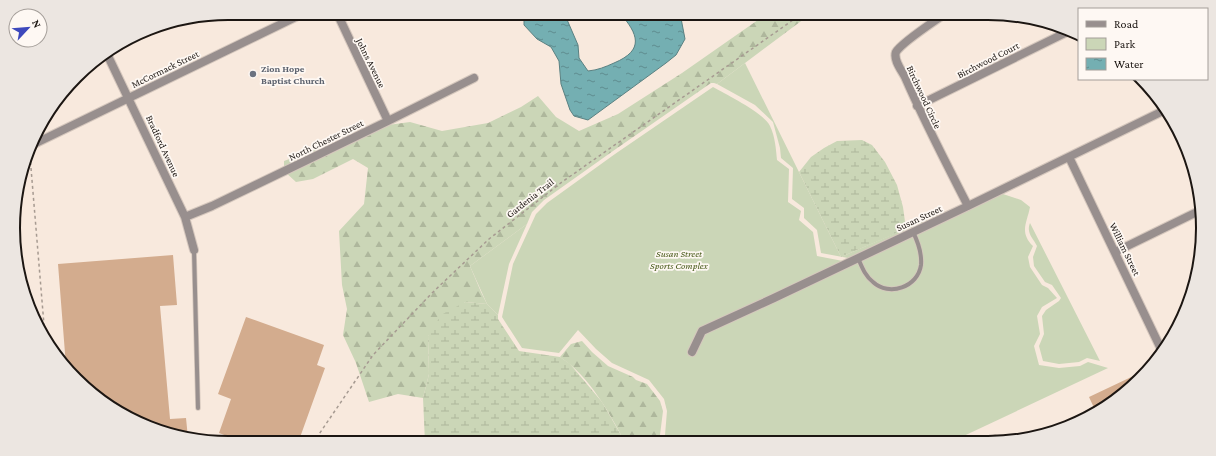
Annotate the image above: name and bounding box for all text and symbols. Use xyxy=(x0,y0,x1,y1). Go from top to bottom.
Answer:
north arrow xyxy=(8,8,48,48)
legend xyxy=(1078,8,1208,80)
text: Road xyxy=(1114,17,1139,31)
text: N xyxy=(30,18,44,30)
street label: Johns Avenue xyxy=(354,35,388,90)
text: Park xyxy=(1114,37,1136,51)
street label: Birchwood Court xyxy=(955,39,1021,80)
street label: McCormack Street xyxy=(129,48,201,90)
text: Water xyxy=(1114,57,1144,71)
place label: Zion Hope Baptist Church xyxy=(261,63,325,86)
street label: Birchwood Circle xyxy=(905,64,944,131)
marker: Zion Hope Baptist Church xyxy=(248,69,258,79)
street label: Bradford Avenue xyxy=(144,114,182,179)
street label: North Chester Street xyxy=(287,117,366,163)
street label: Gardenia Trail xyxy=(504,176,556,220)
street label: Susan Street xyxy=(894,202,944,233)
street label: William Street xyxy=(1107,221,1143,278)
park label: Susan Street Sports Complex xyxy=(650,248,709,271)

